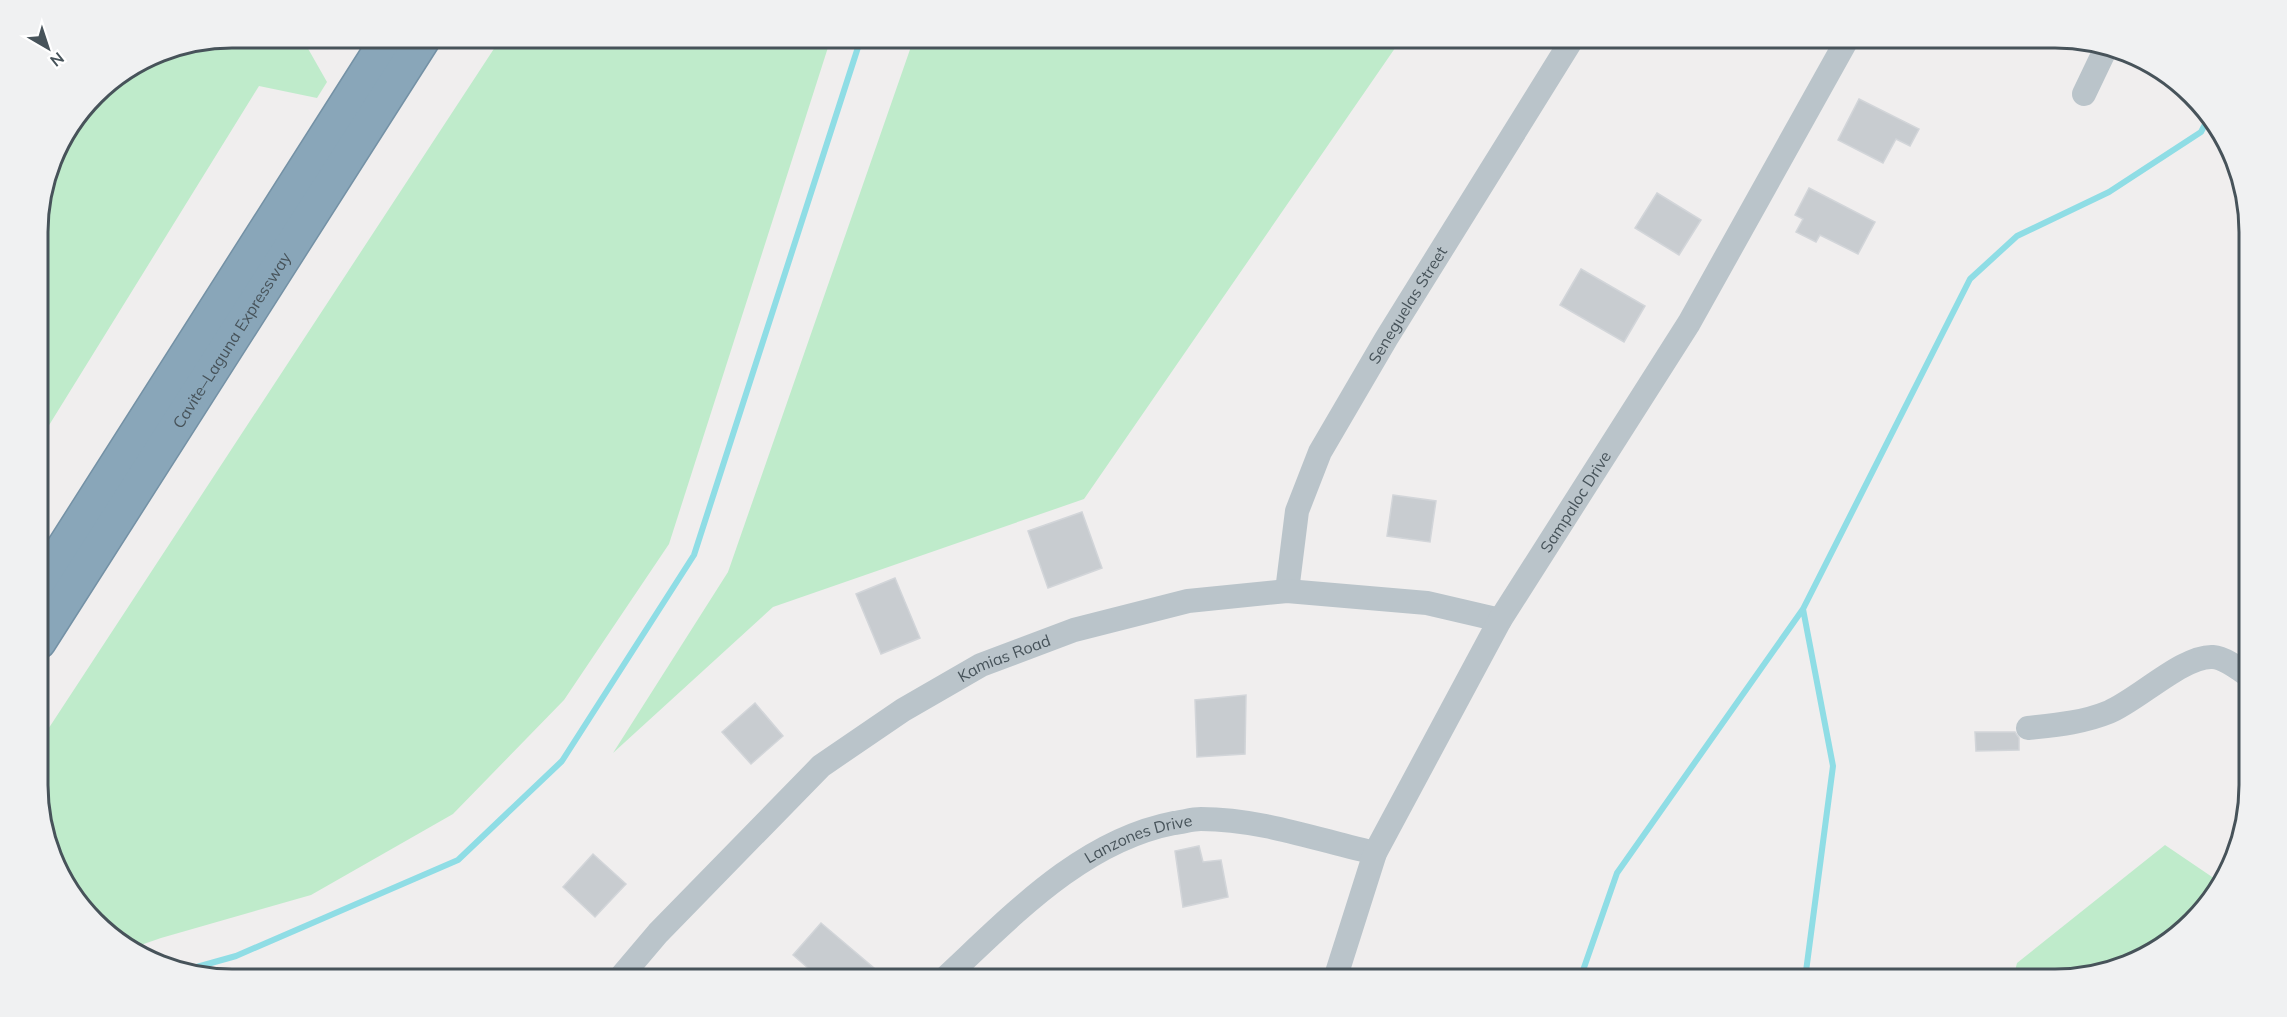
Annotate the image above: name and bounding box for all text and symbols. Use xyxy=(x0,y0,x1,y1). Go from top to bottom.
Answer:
north arrow xyxy=(18,18,78,78)
text: N xyxy=(46,48,68,71)
street label: Seneguelas Street xyxy=(1364,242,1451,367)
street label: Cavite–Laguna Expressway xyxy=(168,248,295,432)
street label: Sampaloc Drive xyxy=(1536,447,1615,556)
street label: Kamias Road xyxy=(954,630,1053,686)
street label: Lanzones Drive xyxy=(1081,810,1194,868)

